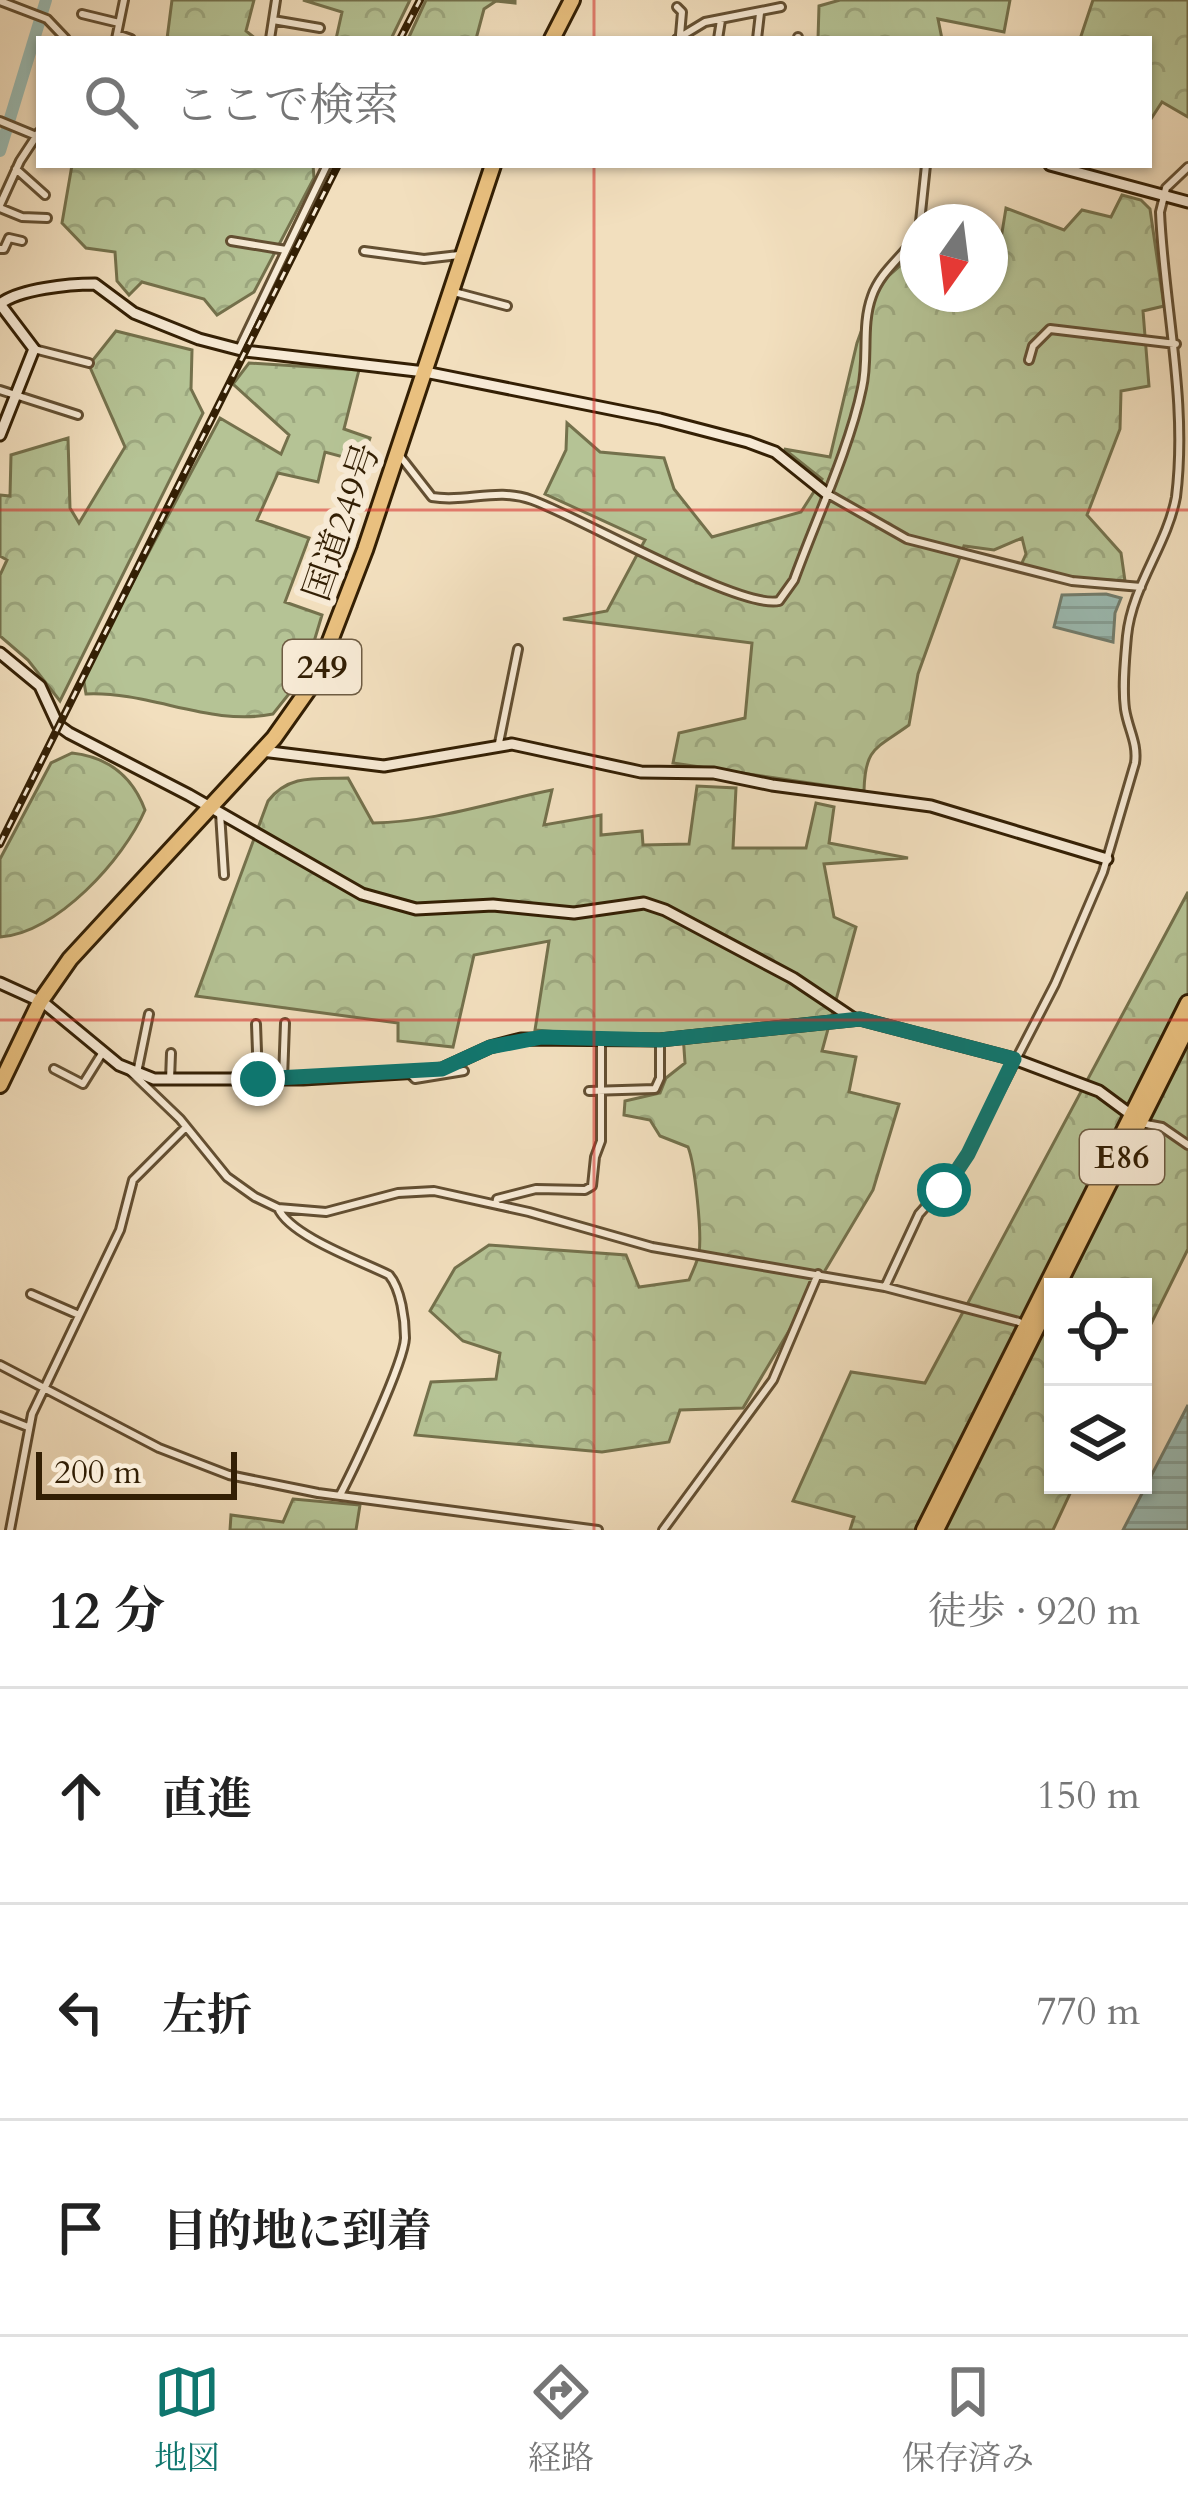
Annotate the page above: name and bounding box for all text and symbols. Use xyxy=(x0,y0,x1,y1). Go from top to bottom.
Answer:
search box xyxy=(36,36,1152,168)
icon: search xyxy=(78,69,144,135)
text: ここで検索 xyxy=(174,75,399,136)
north arrow xyxy=(900,204,1008,312)
street label: 国道249号 xyxy=(292,437,392,607)
road number: 249 xyxy=(283,640,361,694)
route end xyxy=(231,1052,285,1106)
road number: E86 xyxy=(1080,1130,1164,1184)
route start xyxy=(917,1163,971,1217)
map controls xyxy=(1044,1278,1152,1494)
button: locate xyxy=(1044,1278,1152,1386)
button: layers xyxy=(1044,1386,1152,1494)
scale bar xyxy=(36,1446,237,1499)
text: 200 m xyxy=(54,1450,141,1495)
text: 12 分 xyxy=(48,1577,165,1647)
text: 徒歩 · 920 m xyxy=(928,1585,1140,1638)
icon: ahead xyxy=(48,1763,114,1829)
text: 直進 xyxy=(162,1769,252,1830)
text: 150 m xyxy=(1037,1769,1140,1822)
icon: left xyxy=(48,1979,114,2045)
text: 左折 xyxy=(162,1985,252,2046)
text: 770 m xyxy=(1037,1985,1140,2038)
icon: arrive xyxy=(48,2195,114,2261)
text: 目的地に到着 xyxy=(162,2201,432,2262)
tab: 地図 xyxy=(154,2359,220,2481)
tab: 経路 xyxy=(528,2359,594,2481)
tab: 保存済み xyxy=(902,2359,1034,2481)

